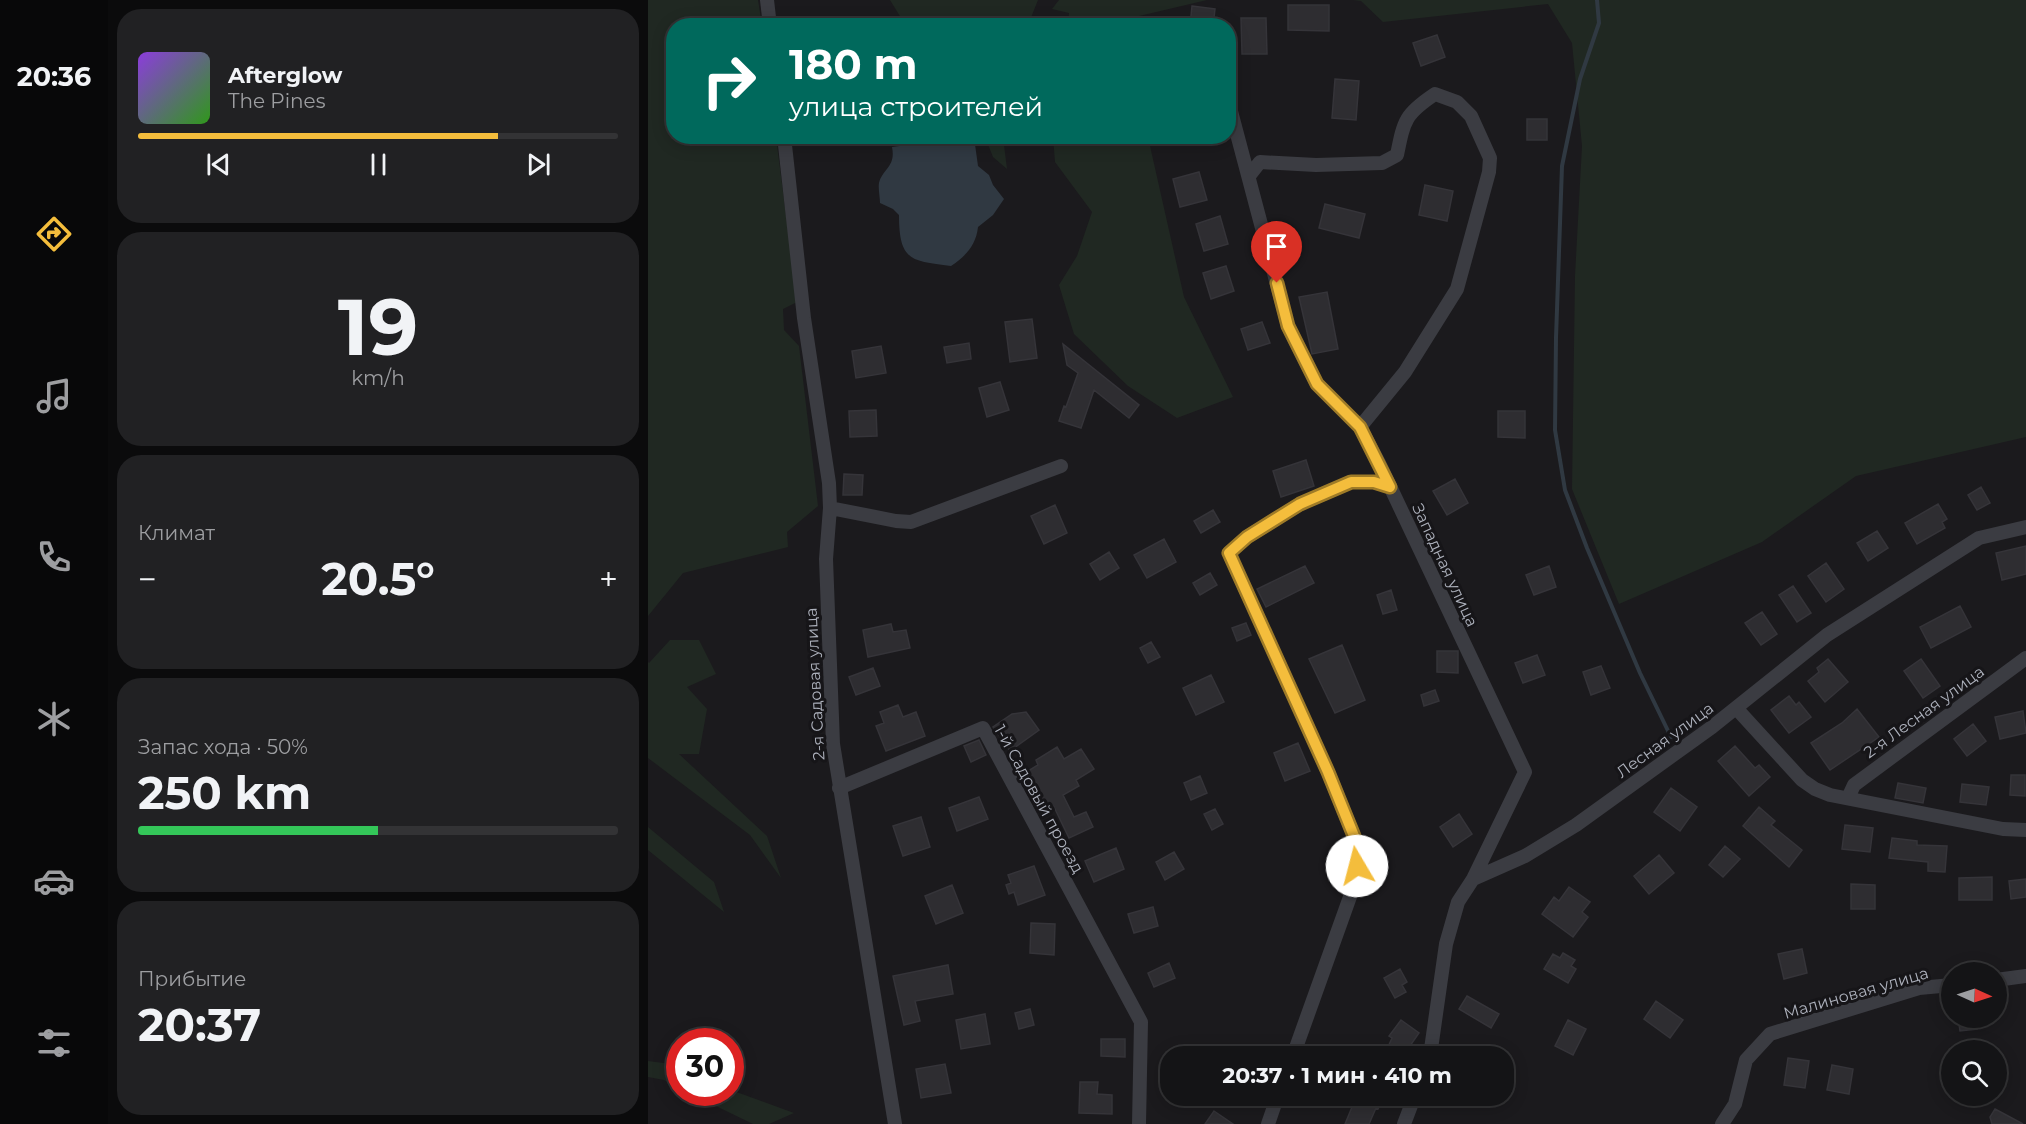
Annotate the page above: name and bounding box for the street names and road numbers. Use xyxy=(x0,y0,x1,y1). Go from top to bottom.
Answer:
street label: Западная улица xyxy=(1408,500,1482,630)
street label: 2-я Садовая улица xyxy=(802,607,828,761)
street label: 2-я Лесная улица xyxy=(1860,662,1988,762)
street label: Лесная улица xyxy=(1613,698,1717,782)
street label: 1-й Садовый проезд xyxy=(990,722,1088,876)
street label: Малиновая улица xyxy=(1781,963,1931,1023)

